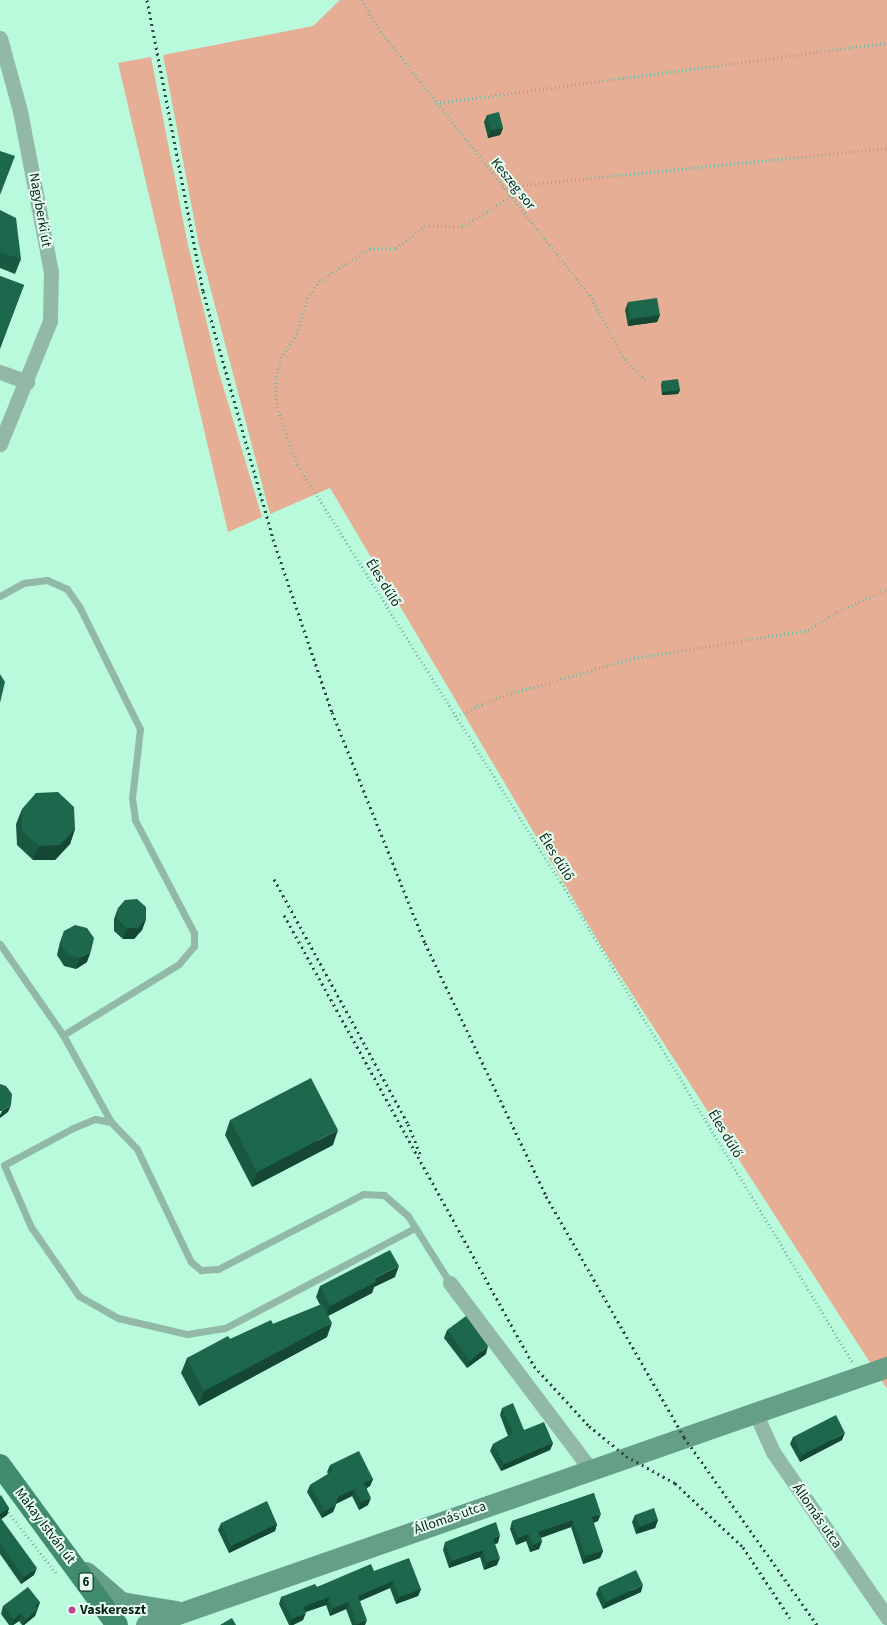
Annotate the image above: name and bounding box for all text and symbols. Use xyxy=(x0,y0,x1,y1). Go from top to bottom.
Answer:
street label: Keszeg sor xyxy=(487,155,539,213)
street label: Nagyberki út xyxy=(25,172,55,248)
street label: Éles dűlő xyxy=(362,556,404,610)
street label: Éles dűlő xyxy=(535,830,577,884)
street label: Éles dűlő xyxy=(704,1107,746,1161)
street label: Állomás utca xyxy=(789,1480,845,1552)
street label: Makay István út xyxy=(11,1485,79,1567)
street label: Állomás utca xyxy=(412,1498,488,1538)
road number: 6 xyxy=(78,1571,94,1593)
place label: Vaskereszt xyxy=(80,1602,146,1618)
marker: Vaskereszt xyxy=(67,1605,77,1615)

